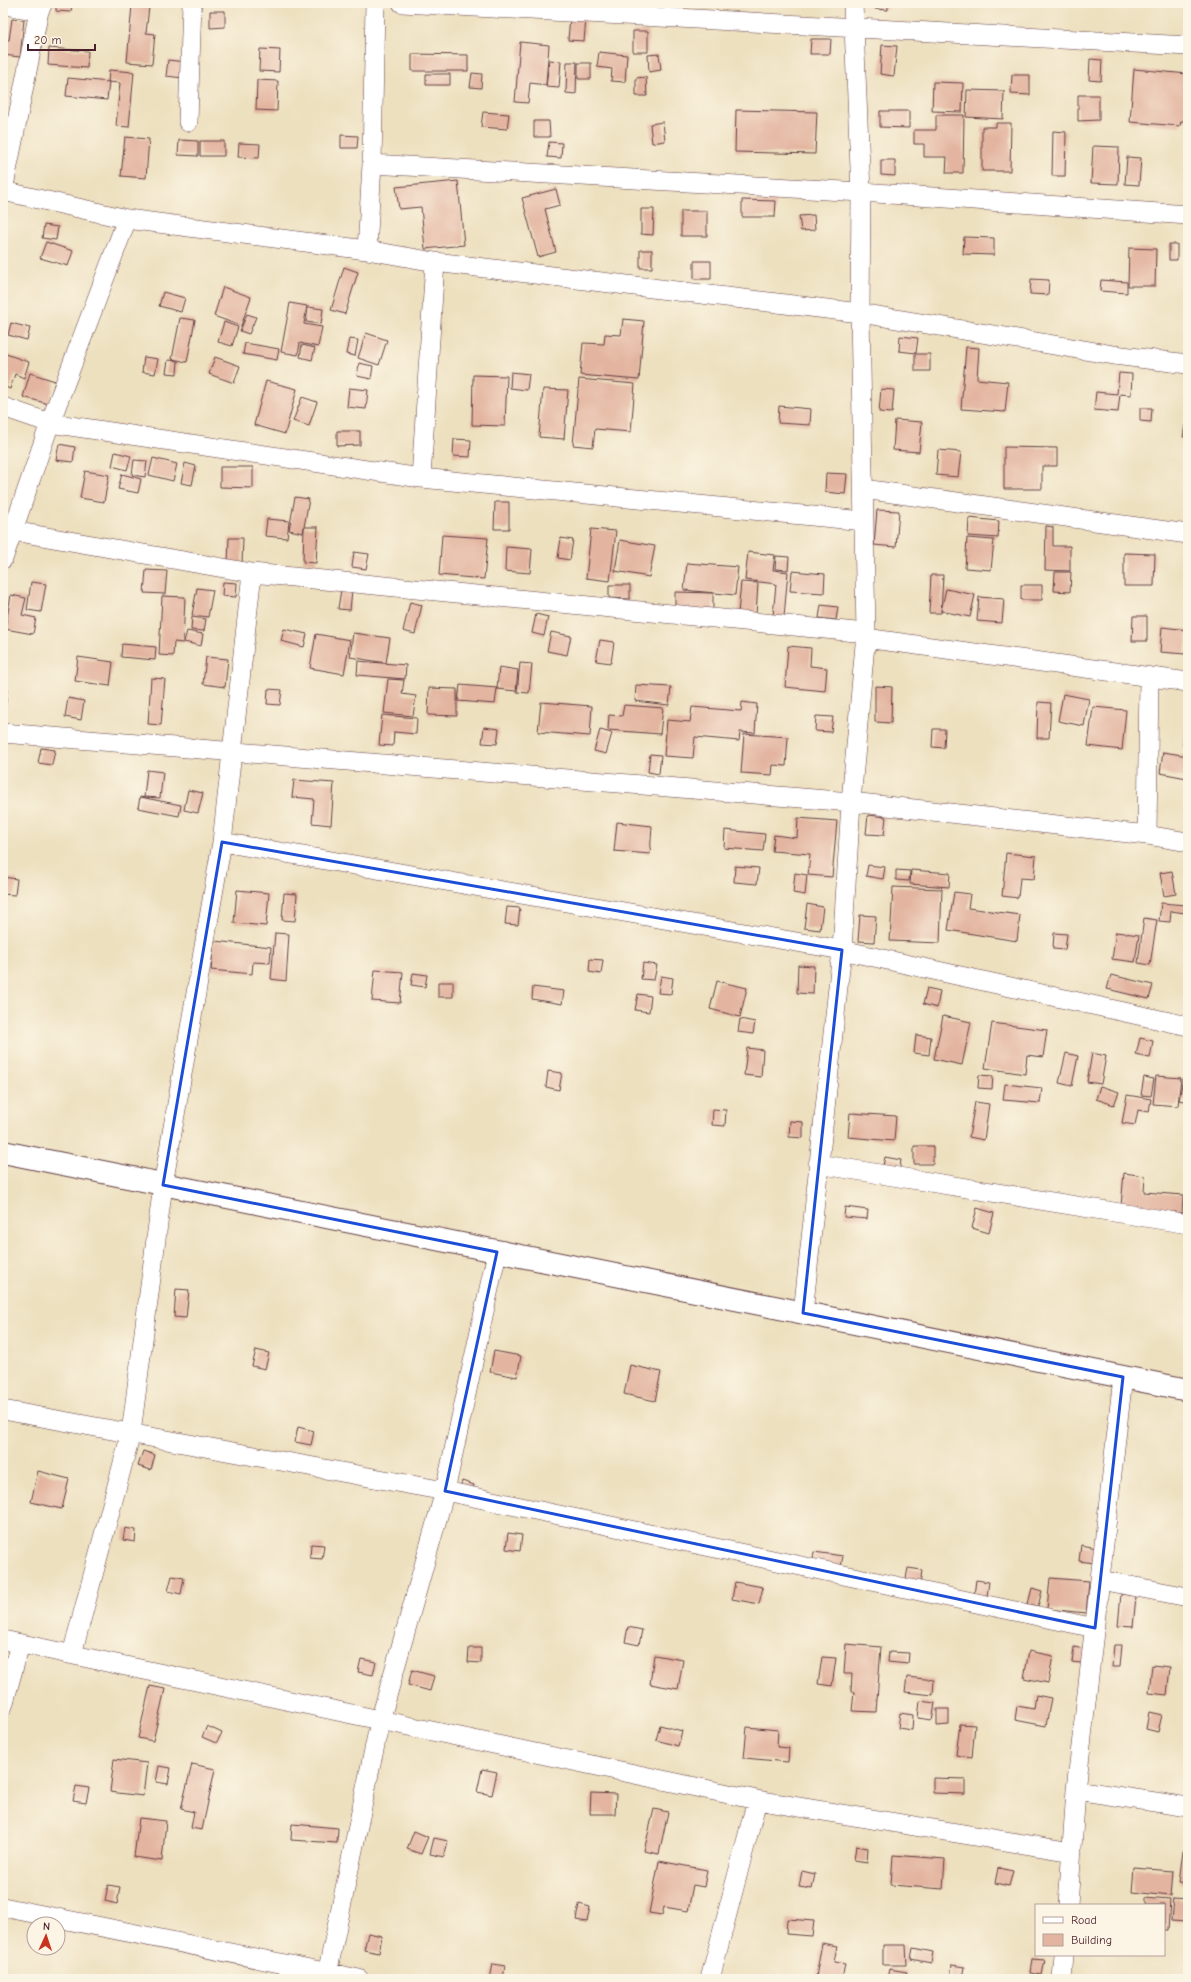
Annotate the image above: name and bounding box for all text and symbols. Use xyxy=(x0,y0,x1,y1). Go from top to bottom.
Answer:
scale bar xyxy=(28,26,95,52)
text: 20 m xyxy=(34,33,62,47)
legend xyxy=(1035,1904,1165,1956)
text: Road xyxy=(1071,1913,1097,1927)
north arrow xyxy=(26,1916,66,1956)
text: N xyxy=(43,1920,50,1933)
text: Building xyxy=(1071,1933,1112,1947)

